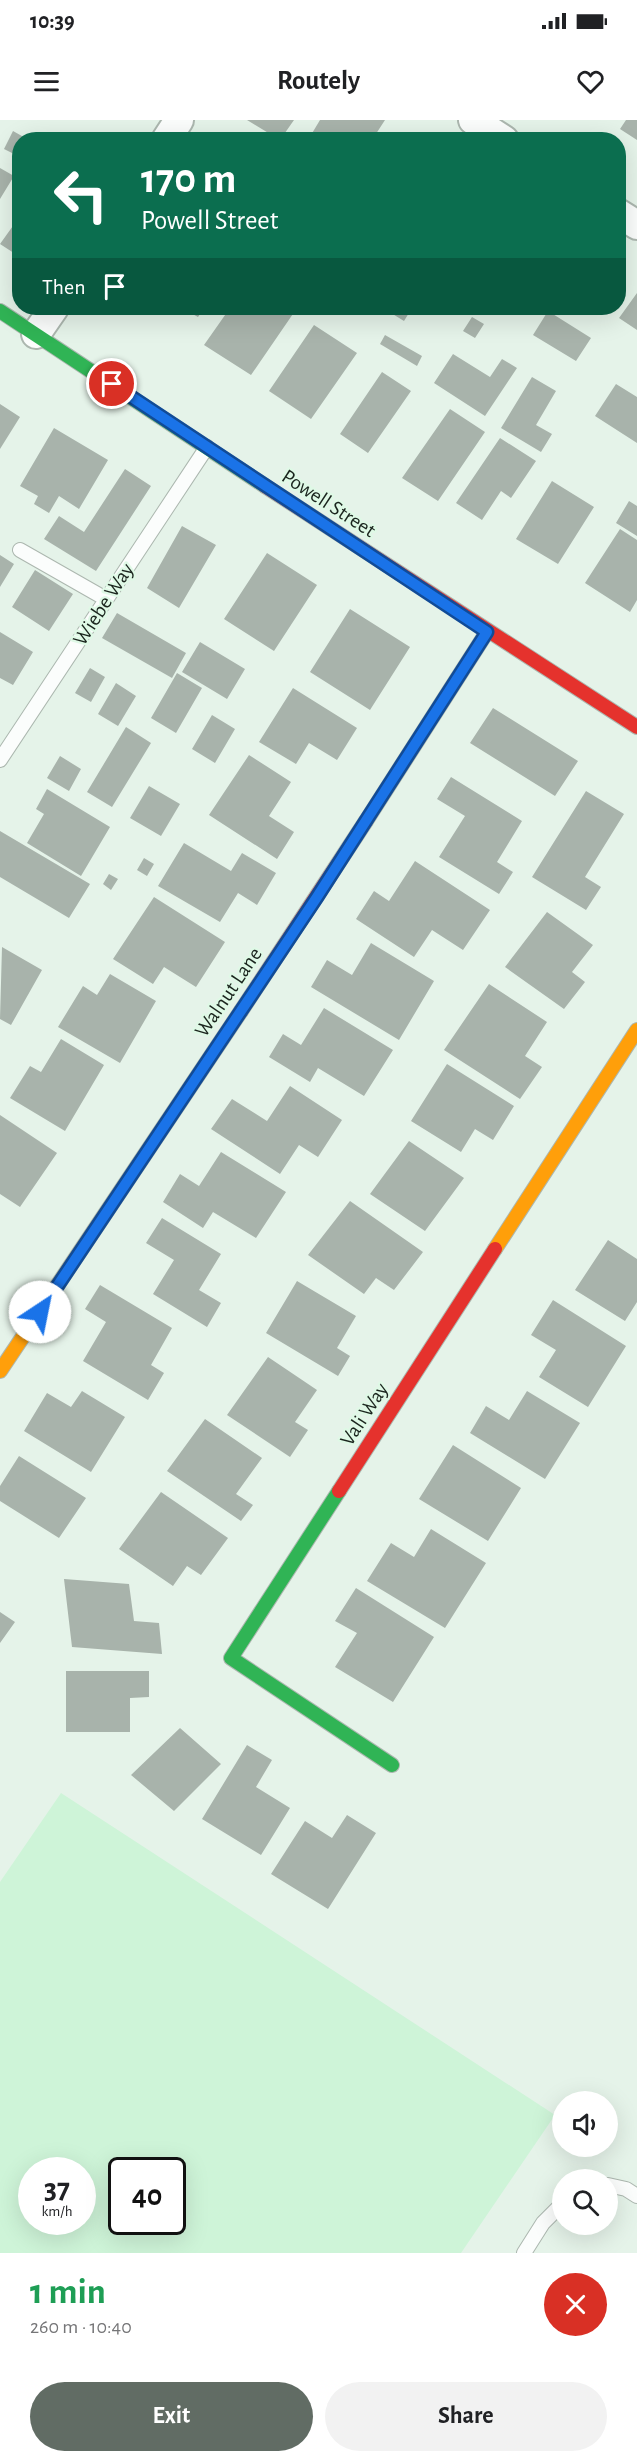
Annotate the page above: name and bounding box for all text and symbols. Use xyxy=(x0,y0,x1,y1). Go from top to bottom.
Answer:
text: 10:39 xyxy=(30,10,75,32)
icon: menu xyxy=(30,65,63,98)
icon: heart xyxy=(574,65,607,98)
text: Routely xyxy=(277,67,360,94)
icon: left xyxy=(42,156,120,234)
text: 170 m xyxy=(141,158,236,200)
text: Powell Street xyxy=(141,207,278,234)
icon: arrive xyxy=(98,270,131,303)
text: Then xyxy=(42,276,86,298)
pin xyxy=(86,358,137,409)
icon: arrive xyxy=(95,367,128,400)
street label: Powell Street xyxy=(278,466,380,541)
street label: Wiebe Way xyxy=(69,559,138,649)
street label: Walnut Lane xyxy=(191,944,266,1041)
position arrow xyxy=(8,1280,72,1344)
street label: Vali Way xyxy=(337,1379,392,1449)
map controls xyxy=(552,2091,618,2235)
button: sound xyxy=(552,2091,618,2157)
speed limit sign: 40 xyxy=(108,2157,186,2235)
button: search xyxy=(552,2169,618,2235)
text: 37 xyxy=(44,2174,70,2204)
text: km/h xyxy=(42,2204,72,2219)
button: close xyxy=(544,2273,607,2336)
text: 1 min xyxy=(30,2274,106,2310)
text: 260 m · 10:40 xyxy=(30,2317,132,2337)
button: Exit xyxy=(30,2382,313,2451)
button: Share xyxy=(325,2382,607,2451)

